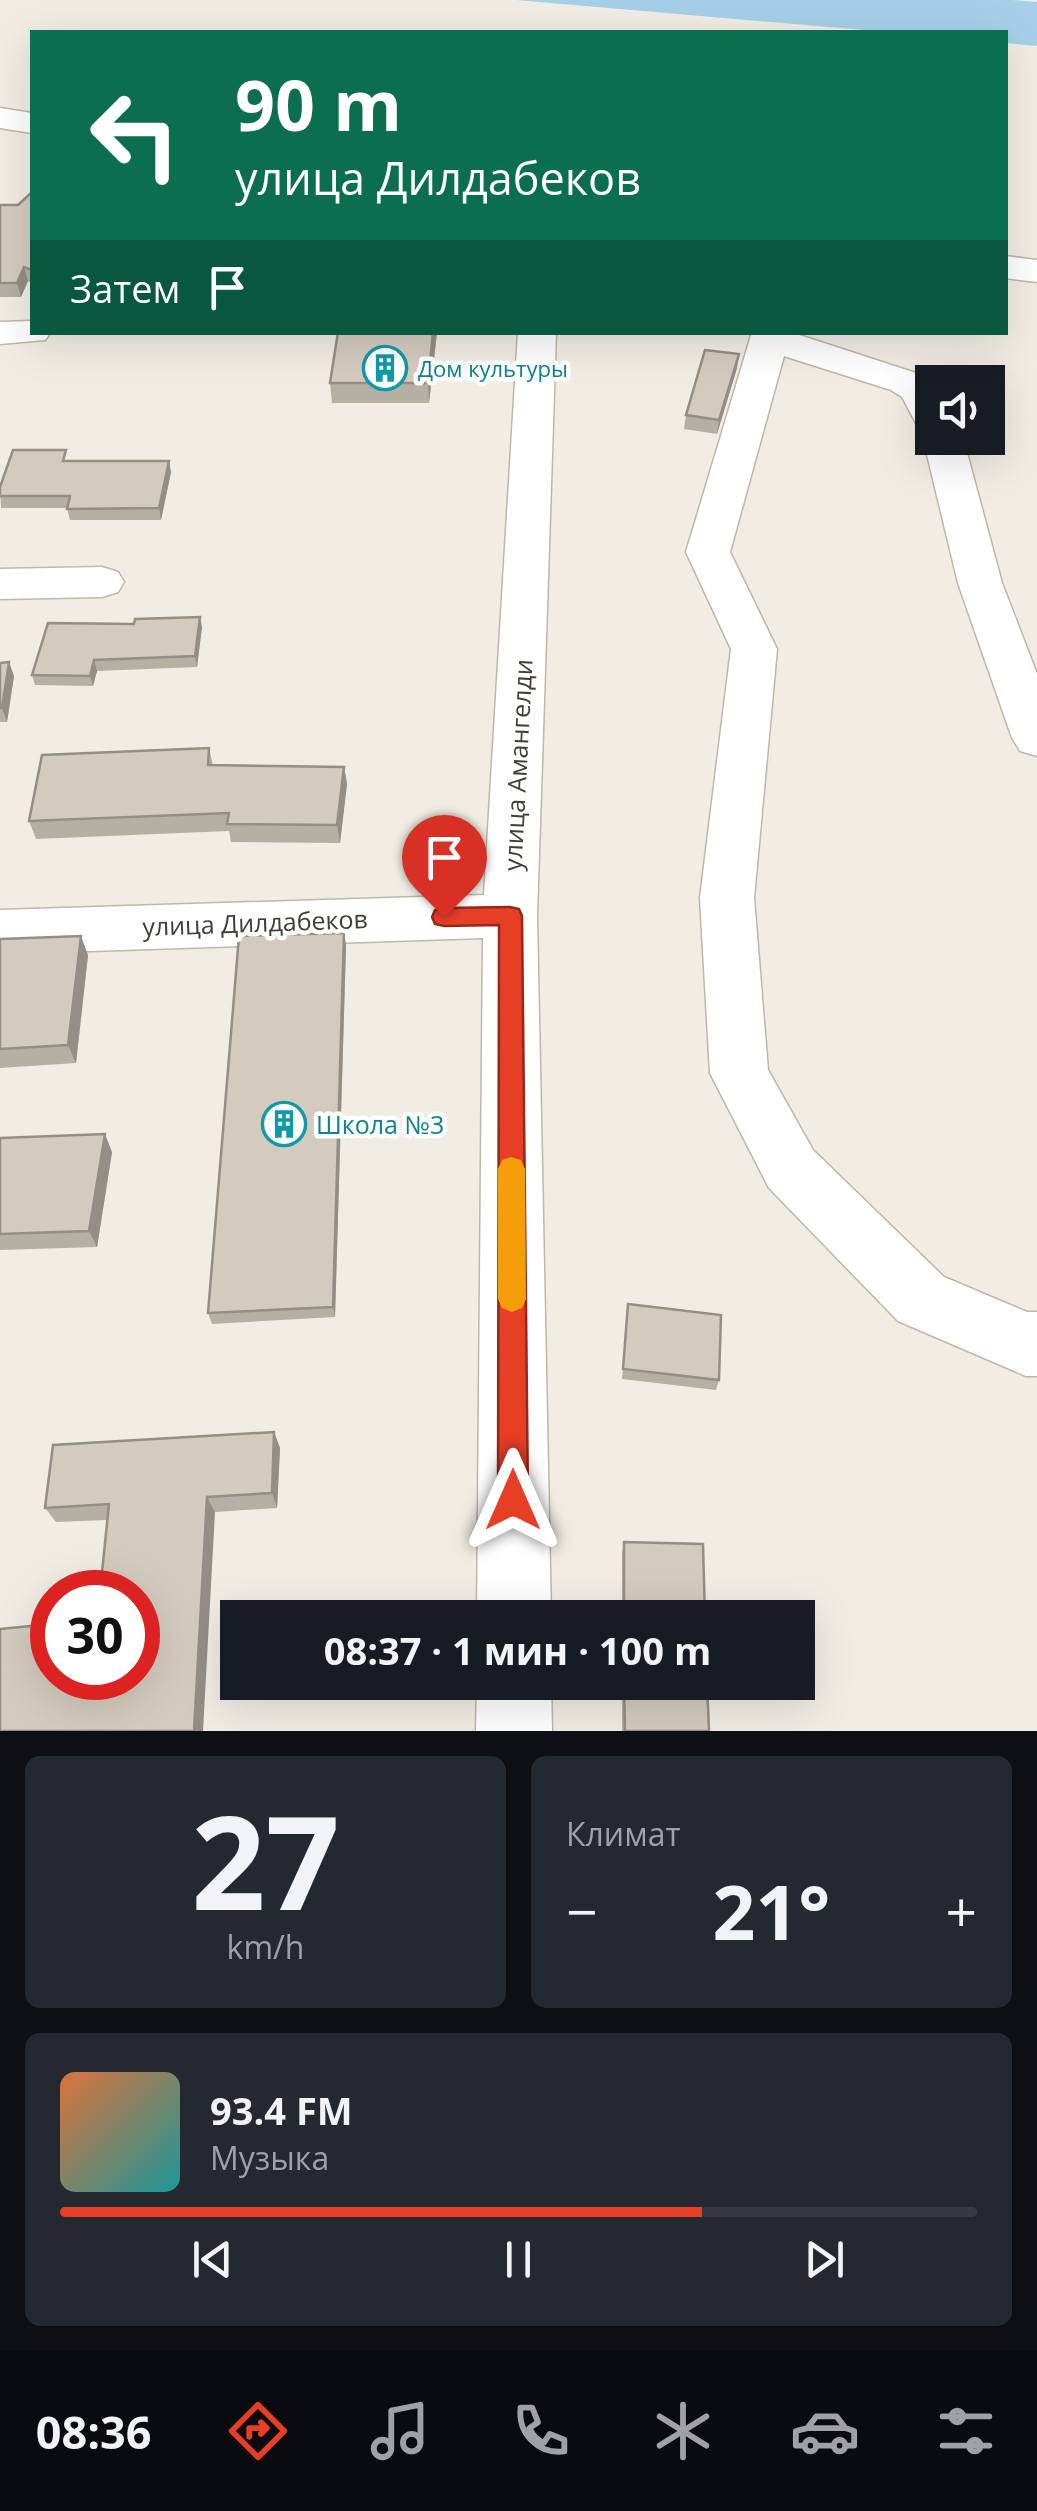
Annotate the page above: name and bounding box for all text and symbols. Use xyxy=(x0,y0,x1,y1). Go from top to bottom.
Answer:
text: 90 m xyxy=(235,56,402,152)
icon: left xyxy=(70,70,200,200)
text: улица Дилдабеков xyxy=(235,147,641,208)
icon: arrive xyxy=(200,260,255,315)
text: Затем xyxy=(70,262,180,314)
building icon: Дом культуры xyxy=(362,345,408,391)
place label: Дом культуры xyxy=(418,353,568,383)
map controls xyxy=(915,365,1005,455)
button: sound xyxy=(915,365,1005,455)
street label: улица Амангелди xyxy=(494,658,540,872)
pin xyxy=(402,815,487,918)
icon: arrive xyxy=(417,830,472,885)
street label: улица Дилдабеков xyxy=(142,901,368,943)
building icon: Школа №3 xyxy=(261,1101,307,1147)
place label: Школа №3 xyxy=(316,1107,444,1141)
position arrow xyxy=(461,1448,565,1552)
speed limit sign: 30 xyxy=(30,1570,160,1700)
text: 08:37 · 1 мин · 100 m xyxy=(324,1624,711,1676)
text: 27 xyxy=(191,1771,340,1948)
text: Климат xyxy=(566,1812,680,1855)
text: 21° xyxy=(713,1860,830,1962)
text: − xyxy=(566,1873,597,1948)
text: + xyxy=(946,1873,977,1948)
text: km/h xyxy=(227,1925,304,1968)
text: 93.4 FM xyxy=(210,2084,353,2136)
text: Музыка xyxy=(210,2136,329,2179)
icon: previous xyxy=(185,2232,240,2287)
icon: pause xyxy=(491,2232,546,2287)
icon: next xyxy=(797,2232,852,2287)
icon: directions xyxy=(223,2396,293,2466)
icon: music xyxy=(365,2396,435,2466)
icon: phone xyxy=(506,2396,576,2466)
icon: climate xyxy=(648,2396,718,2466)
icon: car xyxy=(790,2396,860,2466)
icon: filters xyxy=(931,2396,1001,2466)
text: 08:36 xyxy=(36,2401,152,2462)

